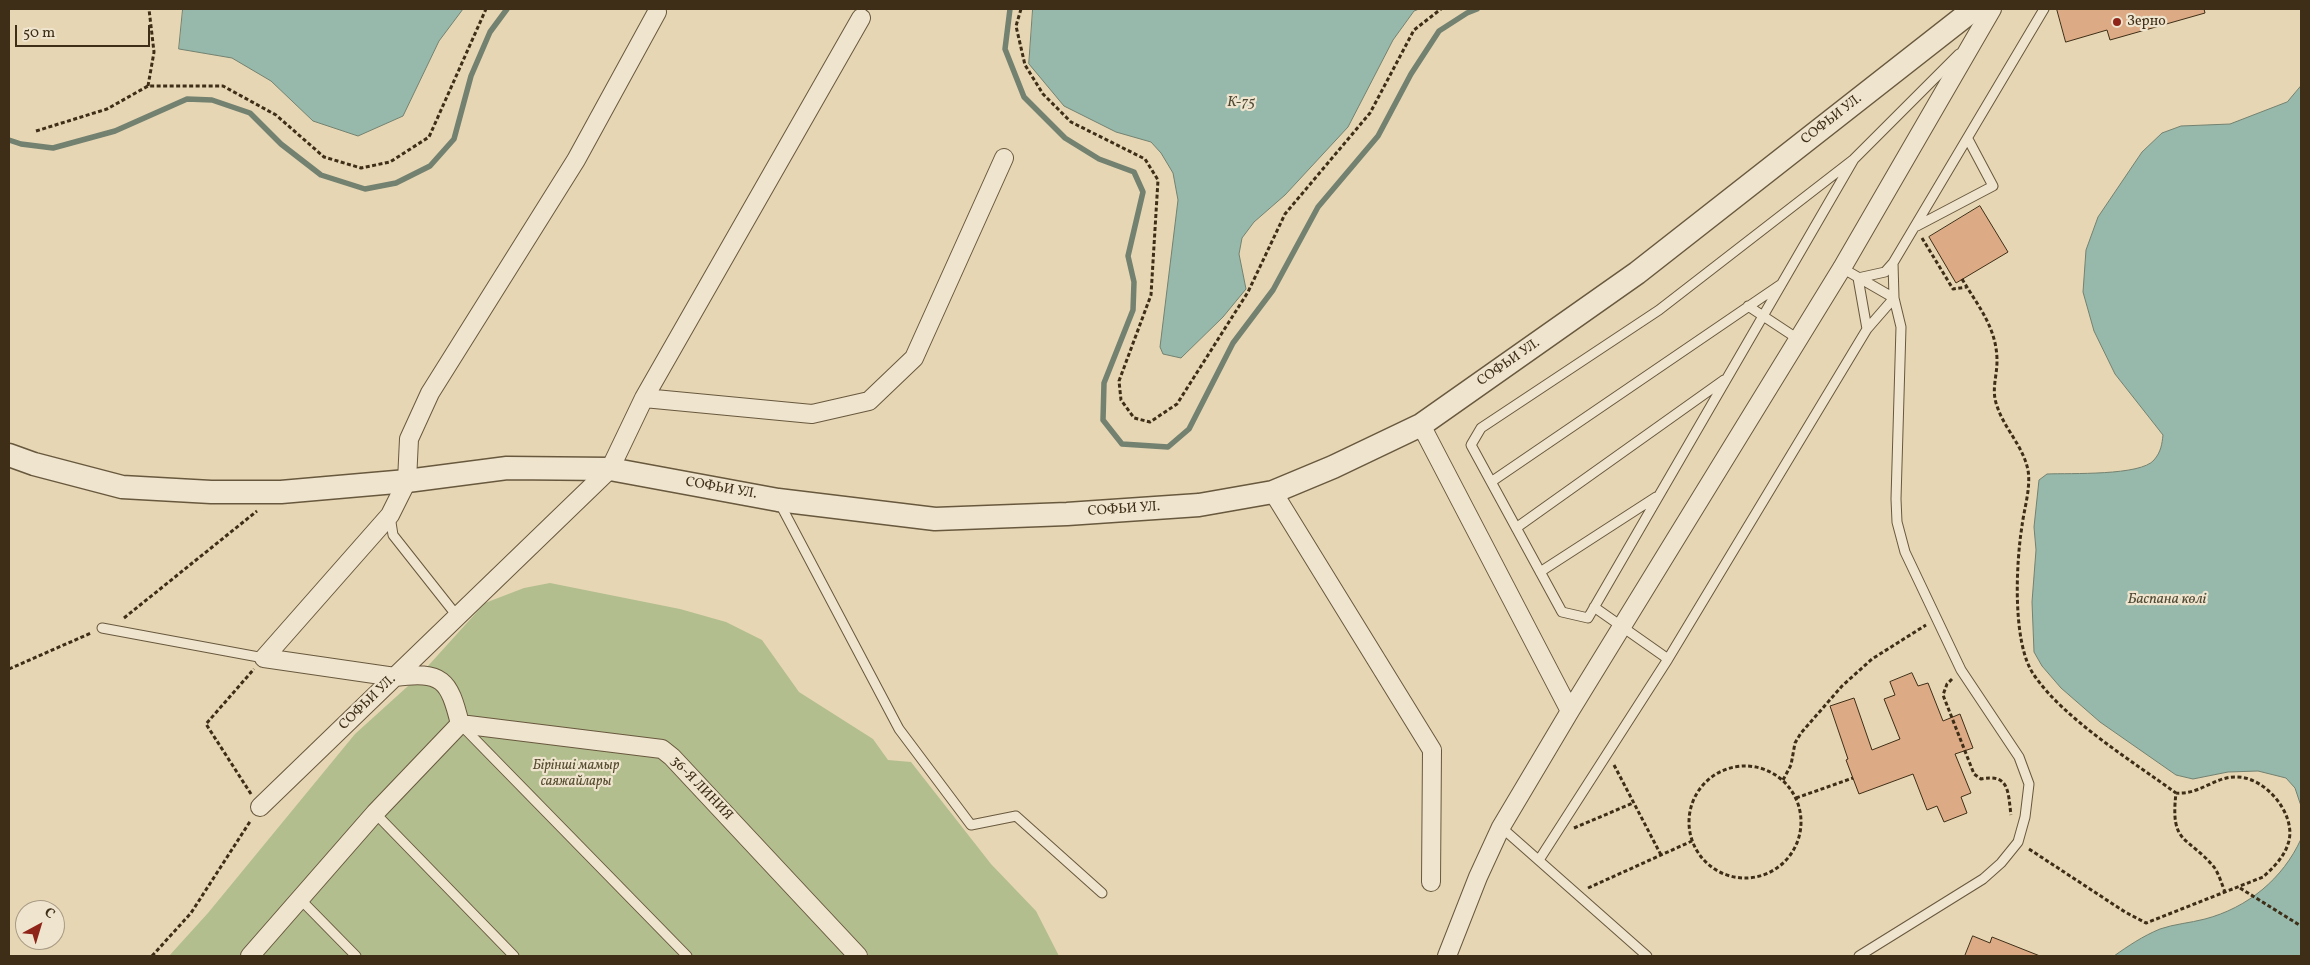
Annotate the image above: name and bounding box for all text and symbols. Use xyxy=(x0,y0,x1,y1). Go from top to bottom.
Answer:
place label: Зерно xyxy=(2127,14,2166,30)
scale bar xyxy=(18,15,152,47)
marker: Зерно xyxy=(2111,16,2123,28)
text: 50 m xyxy=(23,23,55,44)
street label: СОФЬИ УЛ. xyxy=(1798,91,1866,149)
water label: К-75 xyxy=(1227,94,1255,112)
street label: СОФЬИ УЛ. xyxy=(1475,335,1543,391)
street label: СОФЬИ УЛ. xyxy=(684,474,758,504)
street label: СОФЬИ УЛ. xyxy=(1087,499,1161,521)
water label: Баспана көлі xyxy=(2128,591,2206,609)
street label: СОФЬИ УЛ. xyxy=(336,672,400,734)
street label: 36-Я ЛИНИЯ xyxy=(666,754,736,824)
park label: Бірінші мамыр саяжайлары xyxy=(533,758,619,790)
north arrow xyxy=(15,900,65,950)
text: С xyxy=(40,904,59,924)

